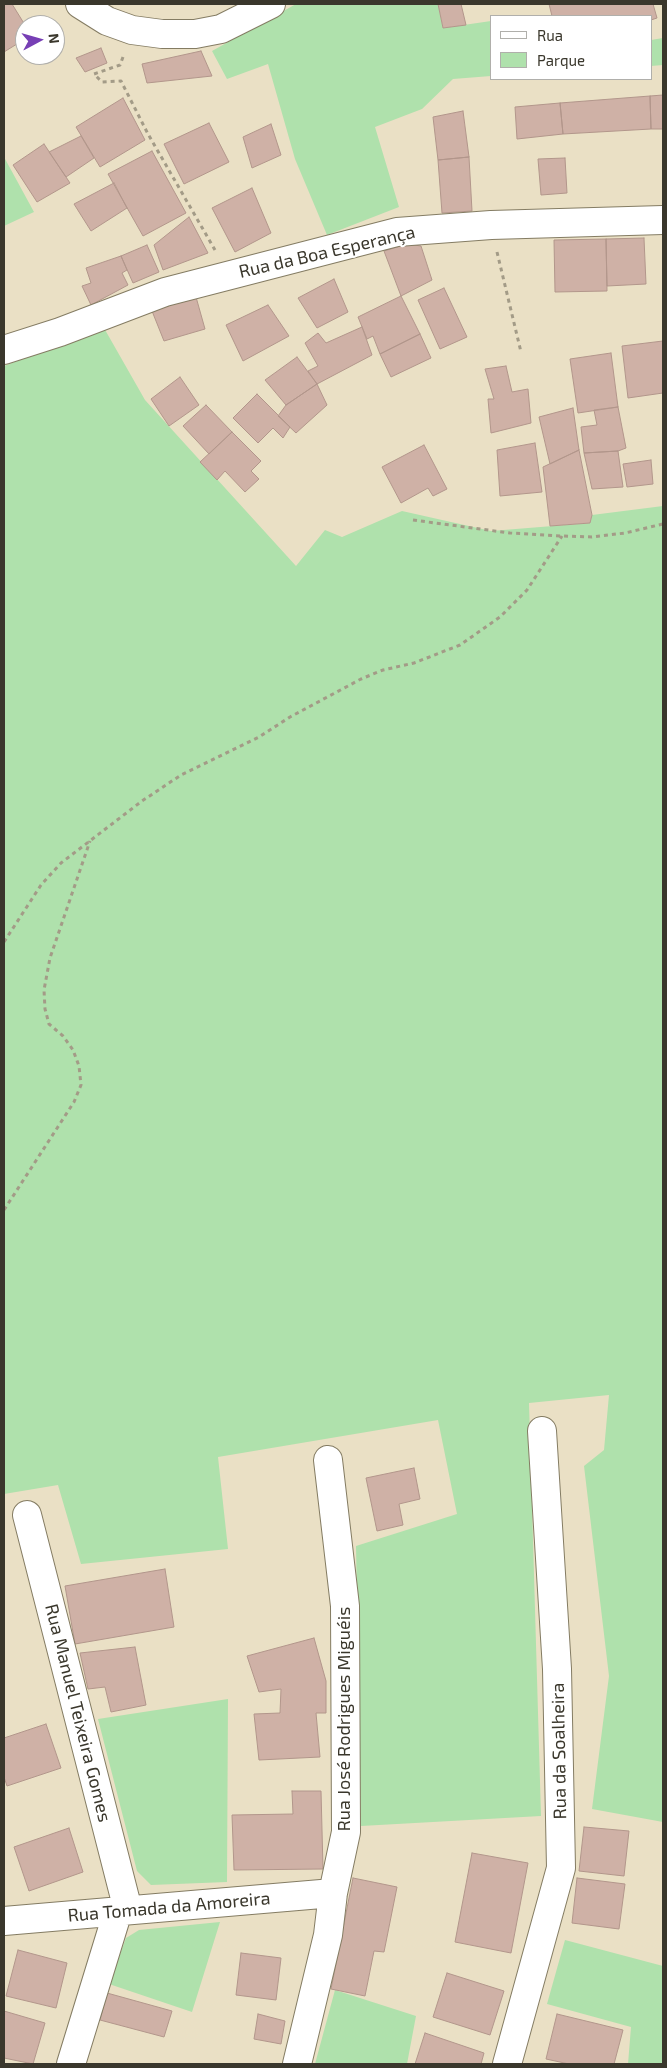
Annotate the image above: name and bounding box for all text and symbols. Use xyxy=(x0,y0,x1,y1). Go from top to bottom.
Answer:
north arrow xyxy=(15,15,65,65)
legend xyxy=(490,15,652,80)
text: Rua xyxy=(537,26,563,44)
text: N xyxy=(45,33,63,44)
text: Parque xyxy=(537,51,585,69)
street label: Rua da Boa Esperança xyxy=(237,221,417,283)
street label: Rua Manuel Teixeira Gomes xyxy=(40,1602,116,1824)
street label: Rua José Rodrigues Miguéis xyxy=(333,1607,355,1831)
street label: Rua da Soalheira xyxy=(547,1682,571,1820)
street label: Rua Tomada da Amoreira xyxy=(67,1887,271,1927)

